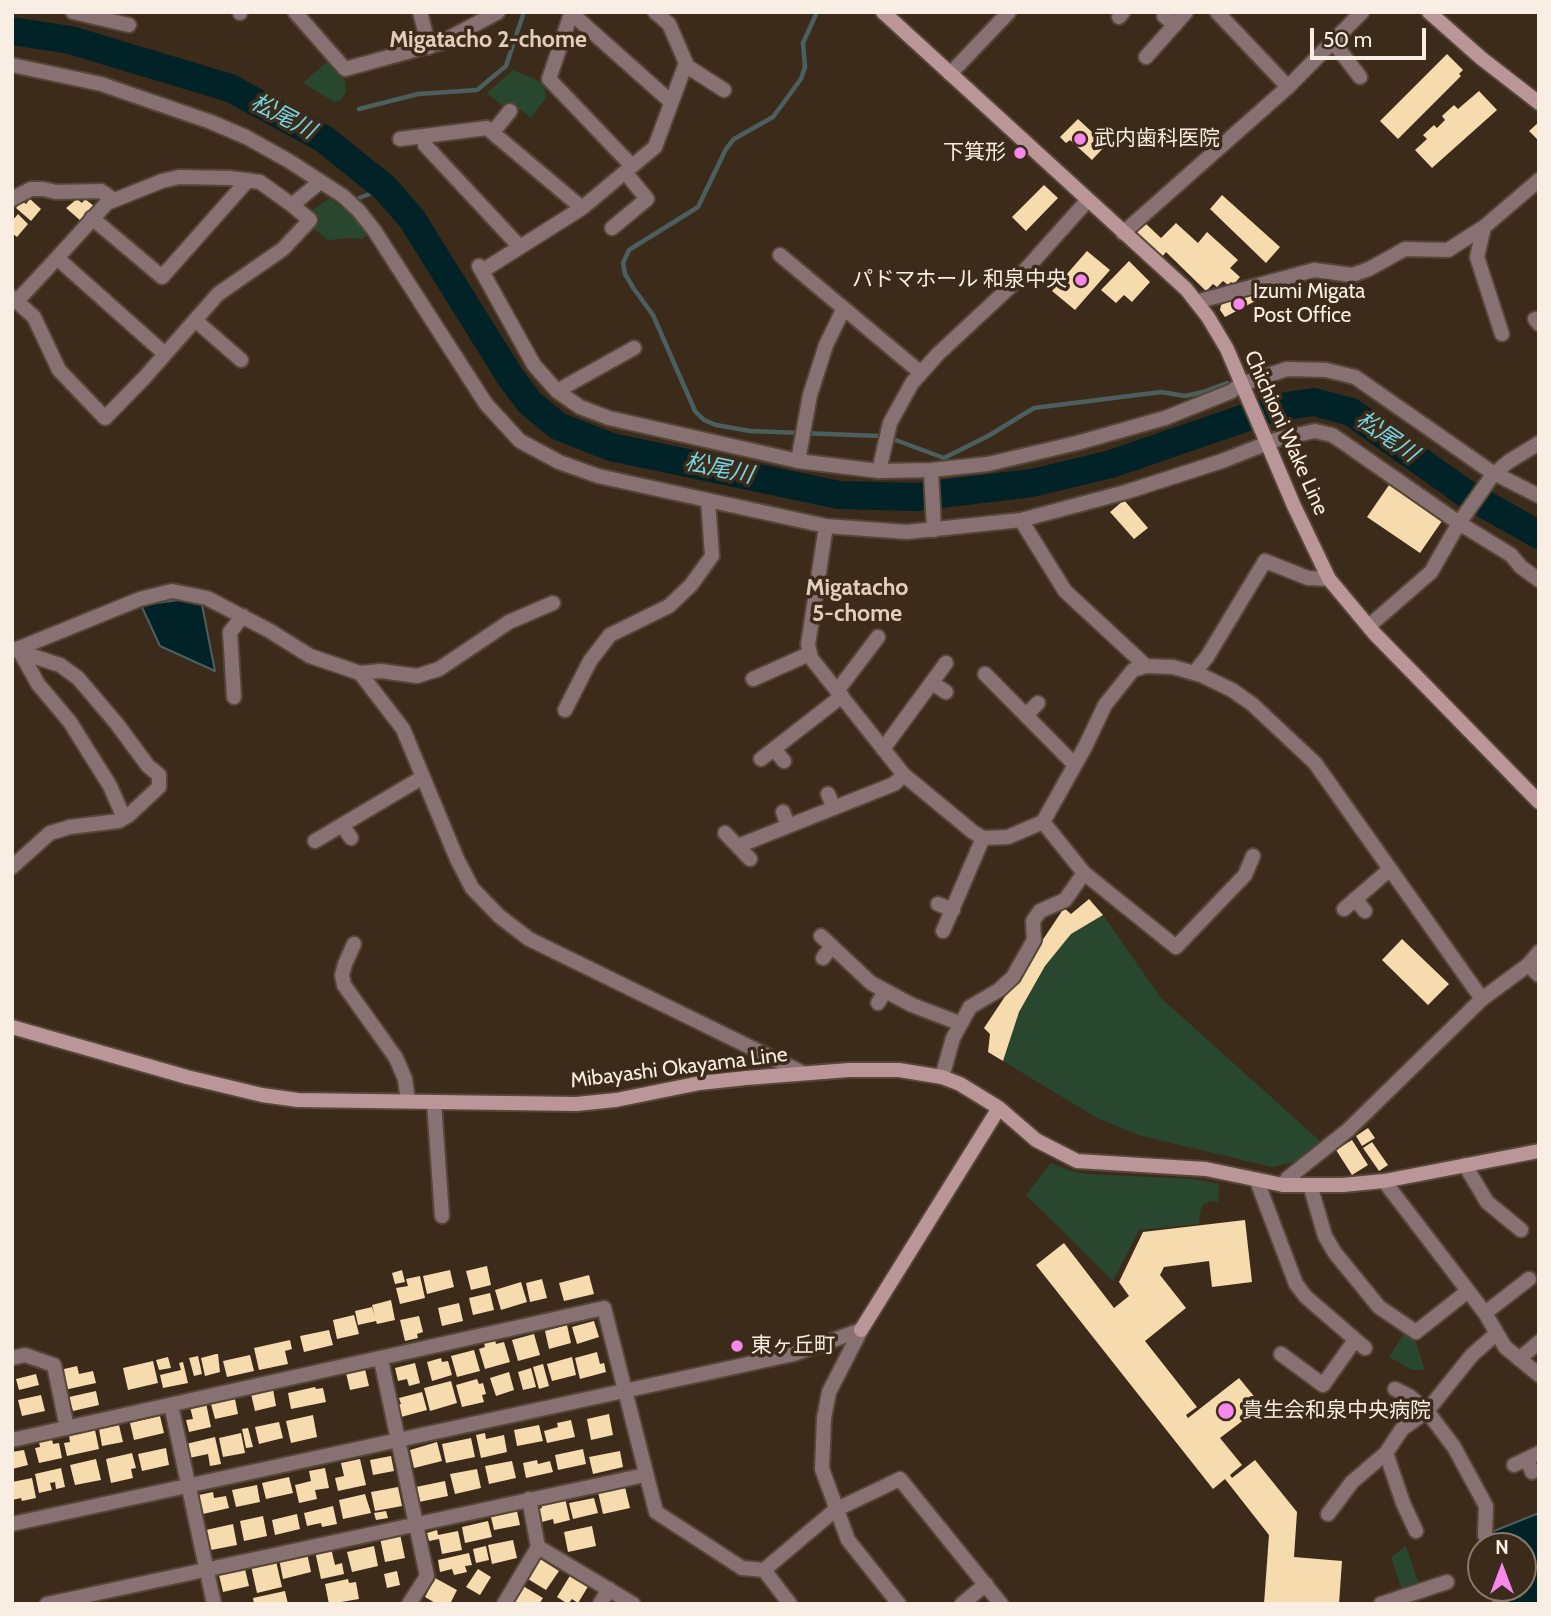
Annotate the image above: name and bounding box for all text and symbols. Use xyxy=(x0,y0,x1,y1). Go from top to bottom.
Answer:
scale bar xyxy=(1313,14,1428,58)
district label: Migatacho 2-chome xyxy=(389,26,587,54)
text: 50 m xyxy=(1323,27,1372,52)
water label: 松尾川 xyxy=(246,89,320,145)
place label: 武内歯科医院 xyxy=(1094,126,1220,152)
marker: 武内歯科医院 xyxy=(1072,131,1088,147)
place label: 下箕形 xyxy=(943,140,1006,166)
marker: 下箕形 xyxy=(1012,145,1028,161)
place label: パドマホール 和泉中央 xyxy=(852,267,1067,293)
marker: パドマホール 和泉中央 xyxy=(1073,272,1089,288)
place label: Izumi Migata Post Office xyxy=(1253,279,1365,329)
marker: Izumi Migata Post Office xyxy=(1231,296,1247,312)
street label: Chichioni Wake Line xyxy=(1238,347,1334,519)
water label: 松尾川 xyxy=(1351,406,1423,468)
water label: 松尾川 xyxy=(682,448,756,490)
district label: Migatacho 5-chome xyxy=(806,574,908,628)
street label: Mibayashi Okayama Line xyxy=(569,1042,789,1094)
place label: 東ヶ丘町 xyxy=(751,1333,835,1359)
marker: 東ヶ丘町 xyxy=(729,1338,745,1354)
place label: 貴生会和泉中央病院 xyxy=(1242,1398,1431,1424)
marker: 貴生会和泉中央病院 xyxy=(1216,1401,1236,1421)
north arrow xyxy=(1467,1532,1537,1602)
text: N xyxy=(1495,1536,1509,1559)

